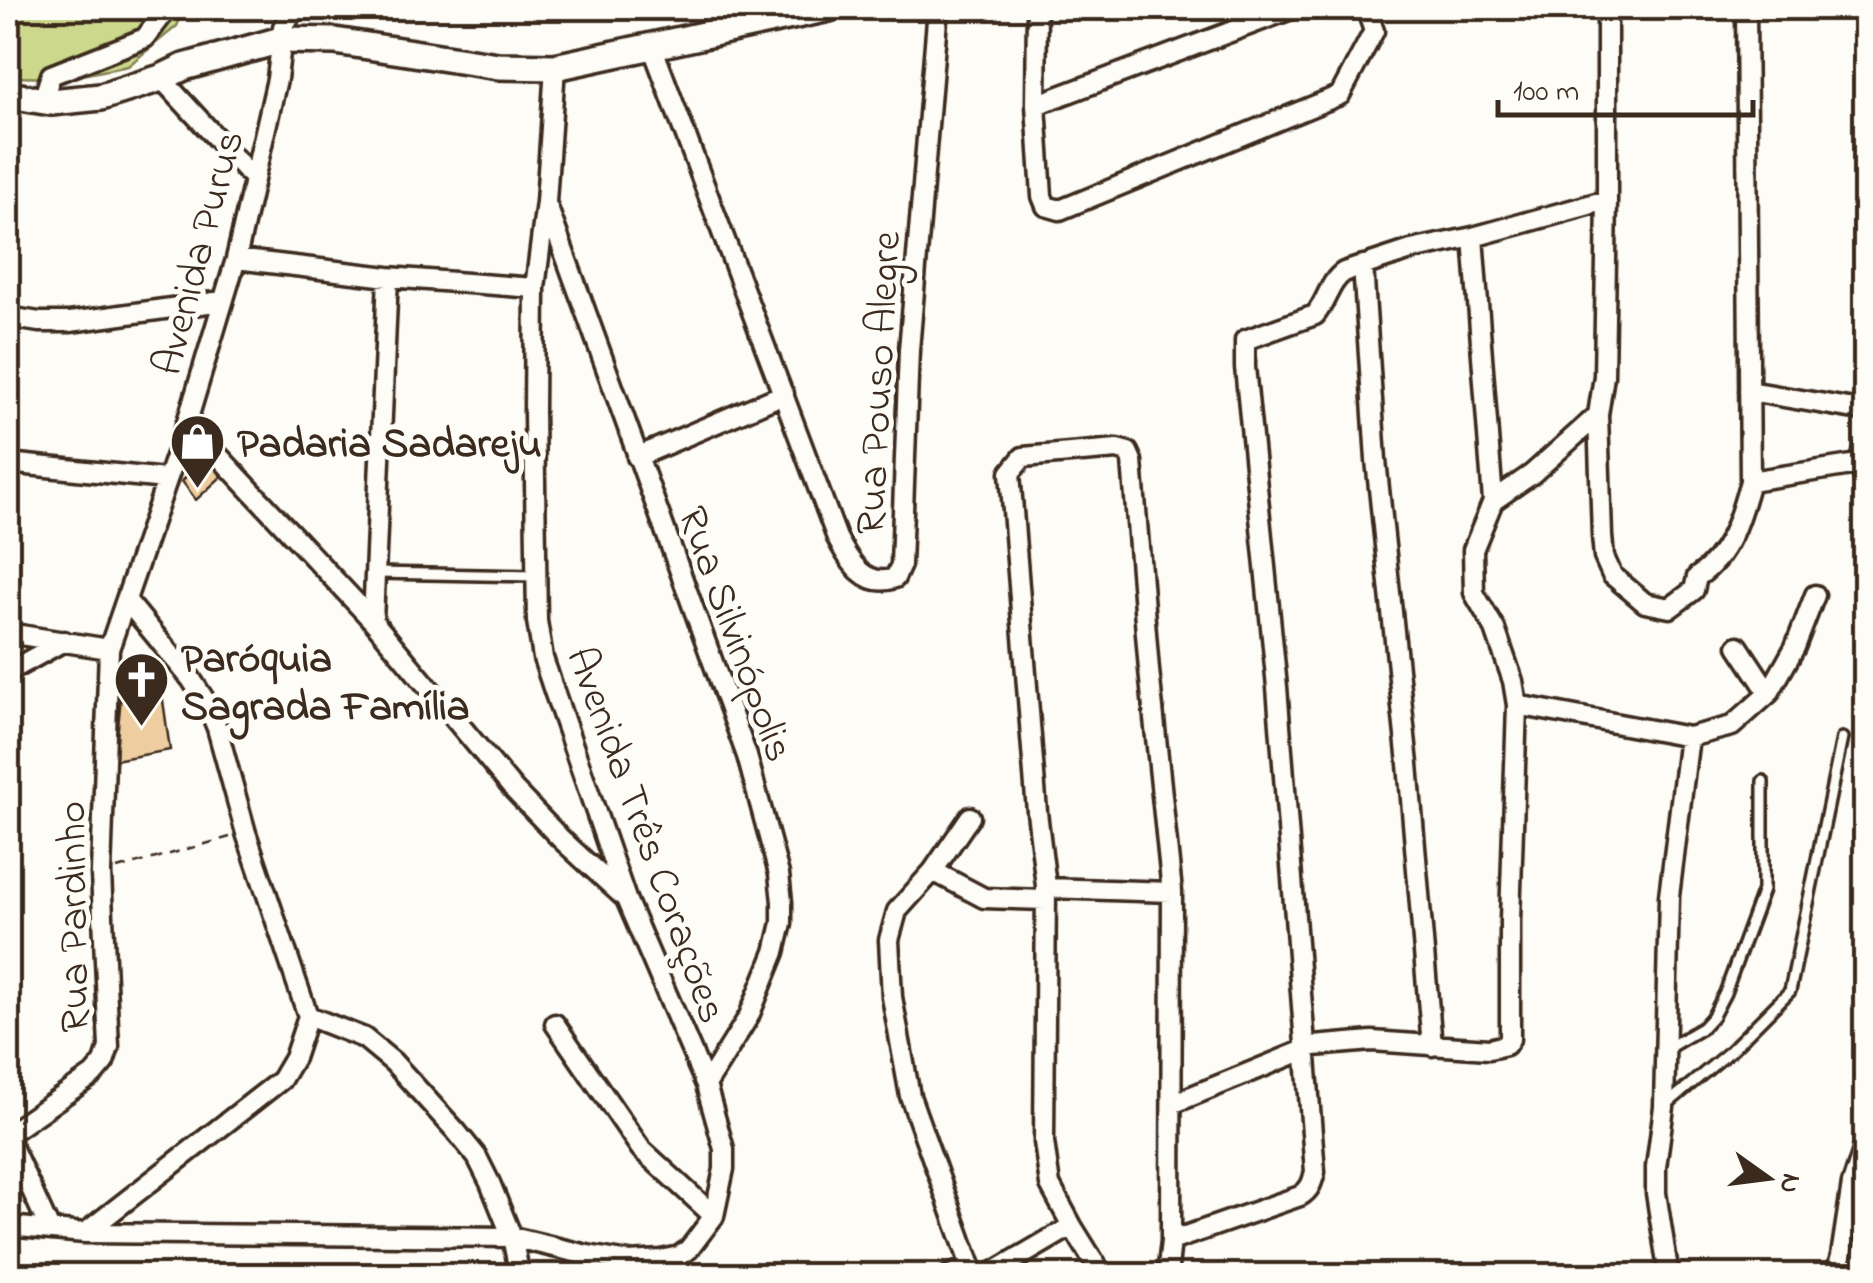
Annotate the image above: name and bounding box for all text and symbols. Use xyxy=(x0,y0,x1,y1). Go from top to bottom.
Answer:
scale bar xyxy=(1498,55,1753,117)
text: 100 m xyxy=(1513,71,1579,115)
street label: Avenida Purus xyxy=(138,124,262,382)
street label: Rua Pouso Alegre xyxy=(842,230,919,537)
shop icon: Padaria Sadareju xyxy=(168,411,228,490)
place label: Padaria Sadareju xyxy=(237,415,542,476)
street label: Rua Silvinópolis xyxy=(659,498,808,771)
place label: Paróquia Sagrada Família xyxy=(181,630,469,740)
street label: Avenida Três Corações xyxy=(548,639,741,1032)
church icon: Paróquia Sagrada Família xyxy=(112,650,172,729)
street label: Rua Pardinho xyxy=(43,801,108,1033)
north arrow xyxy=(1718,1128,1818,1228)
text: N xyxy=(1767,1169,1811,1197)

